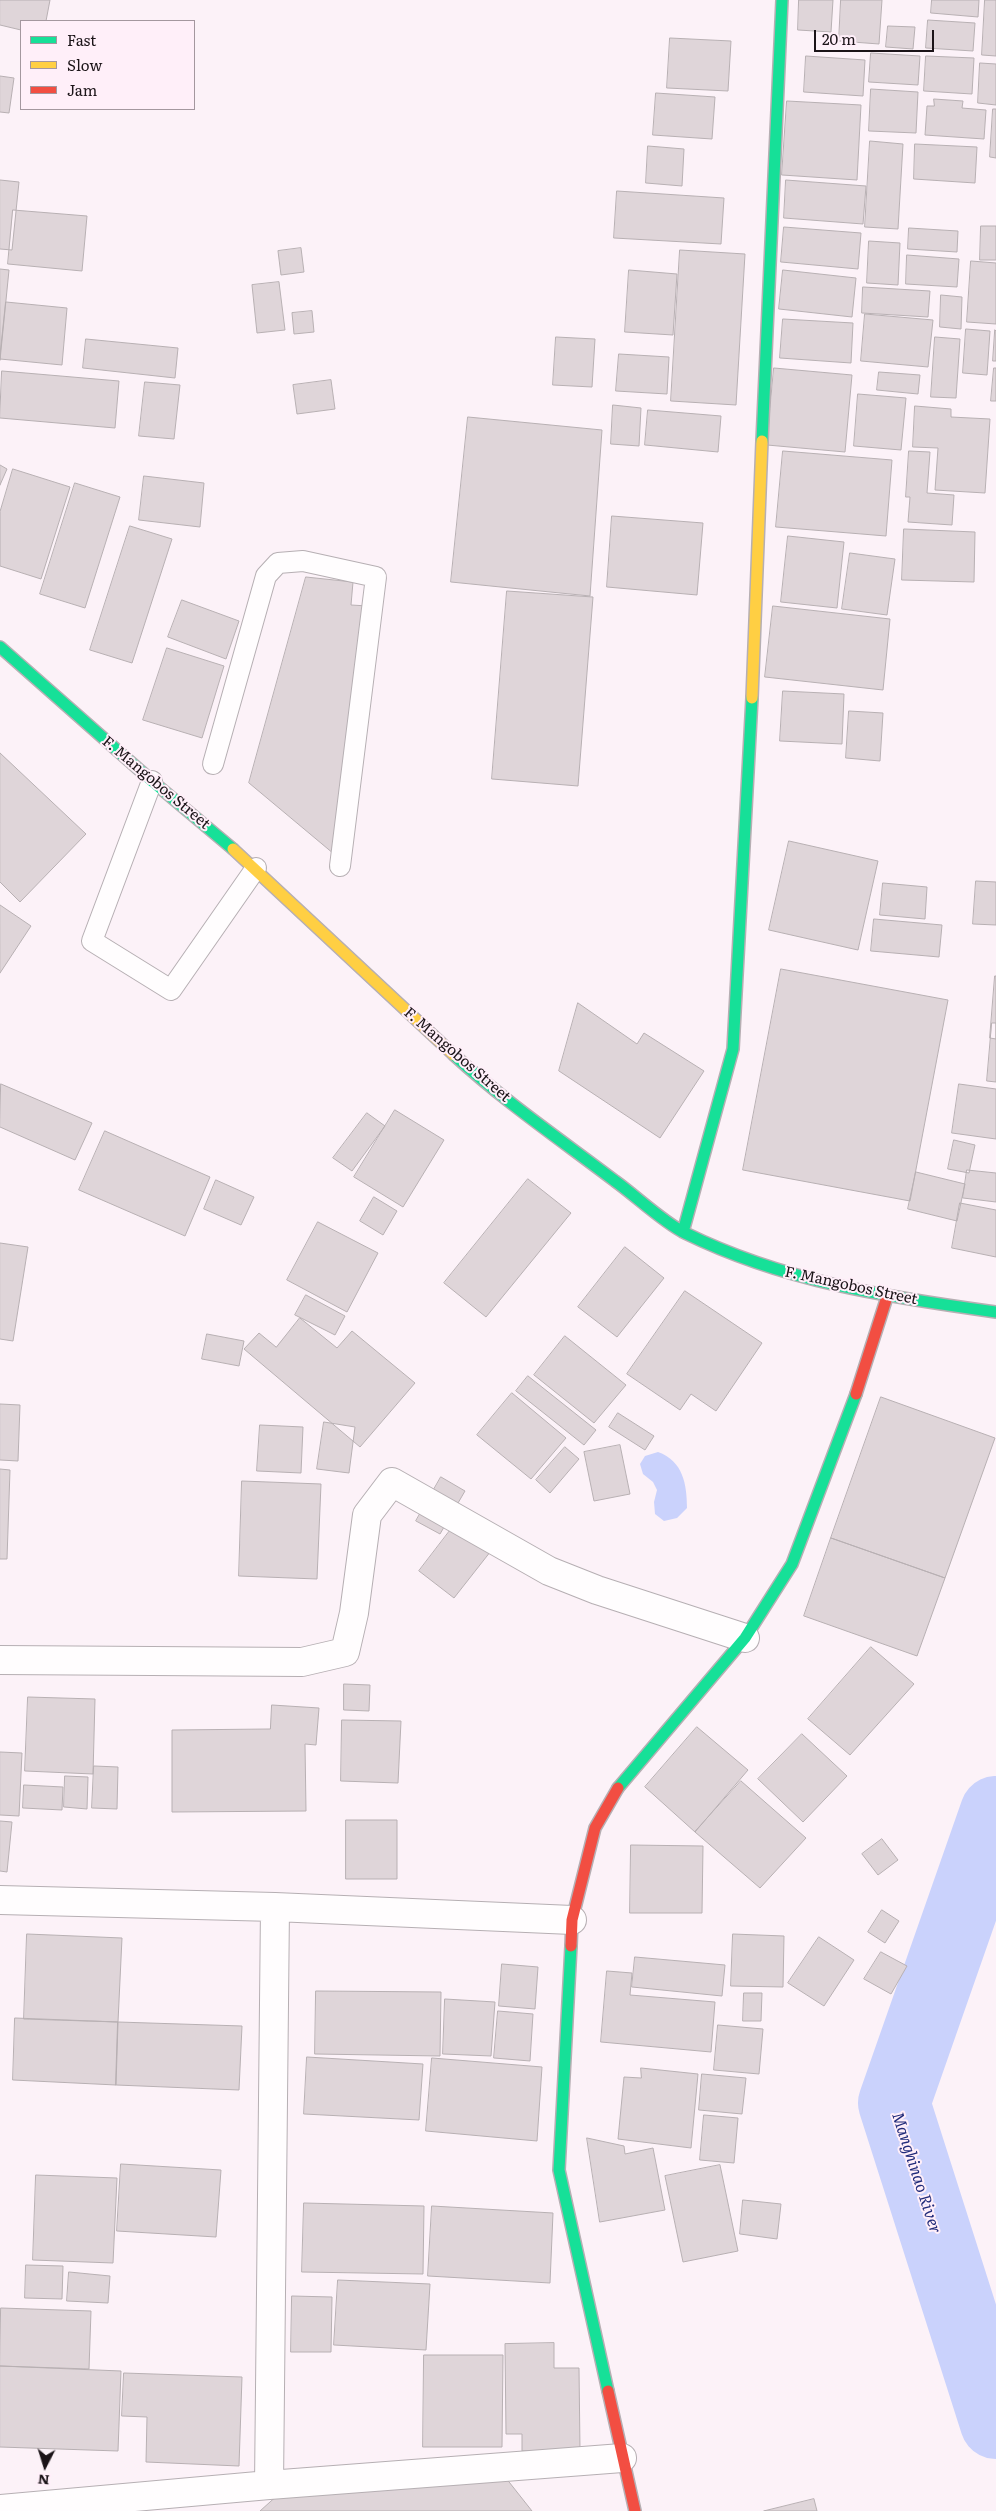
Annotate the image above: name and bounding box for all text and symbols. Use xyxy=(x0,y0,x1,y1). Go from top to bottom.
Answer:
legend xyxy=(20,20,195,110)
scale bar xyxy=(816,20,936,52)
text: 20 m xyxy=(822,27,856,50)
text: Fast xyxy=(67,28,96,51)
text: Slow xyxy=(67,53,102,76)
text: Jam xyxy=(67,78,97,101)
street label: F. Mangobos Street xyxy=(98,733,214,833)
street label: F. Mangobos Street xyxy=(400,1004,514,1106)
street label: F. Mangobos Street xyxy=(783,1263,919,1309)
water label: Manghinao River xyxy=(887,2110,945,2236)
north arrow xyxy=(20,2441,70,2491)
text: N xyxy=(37,2470,50,2491)

